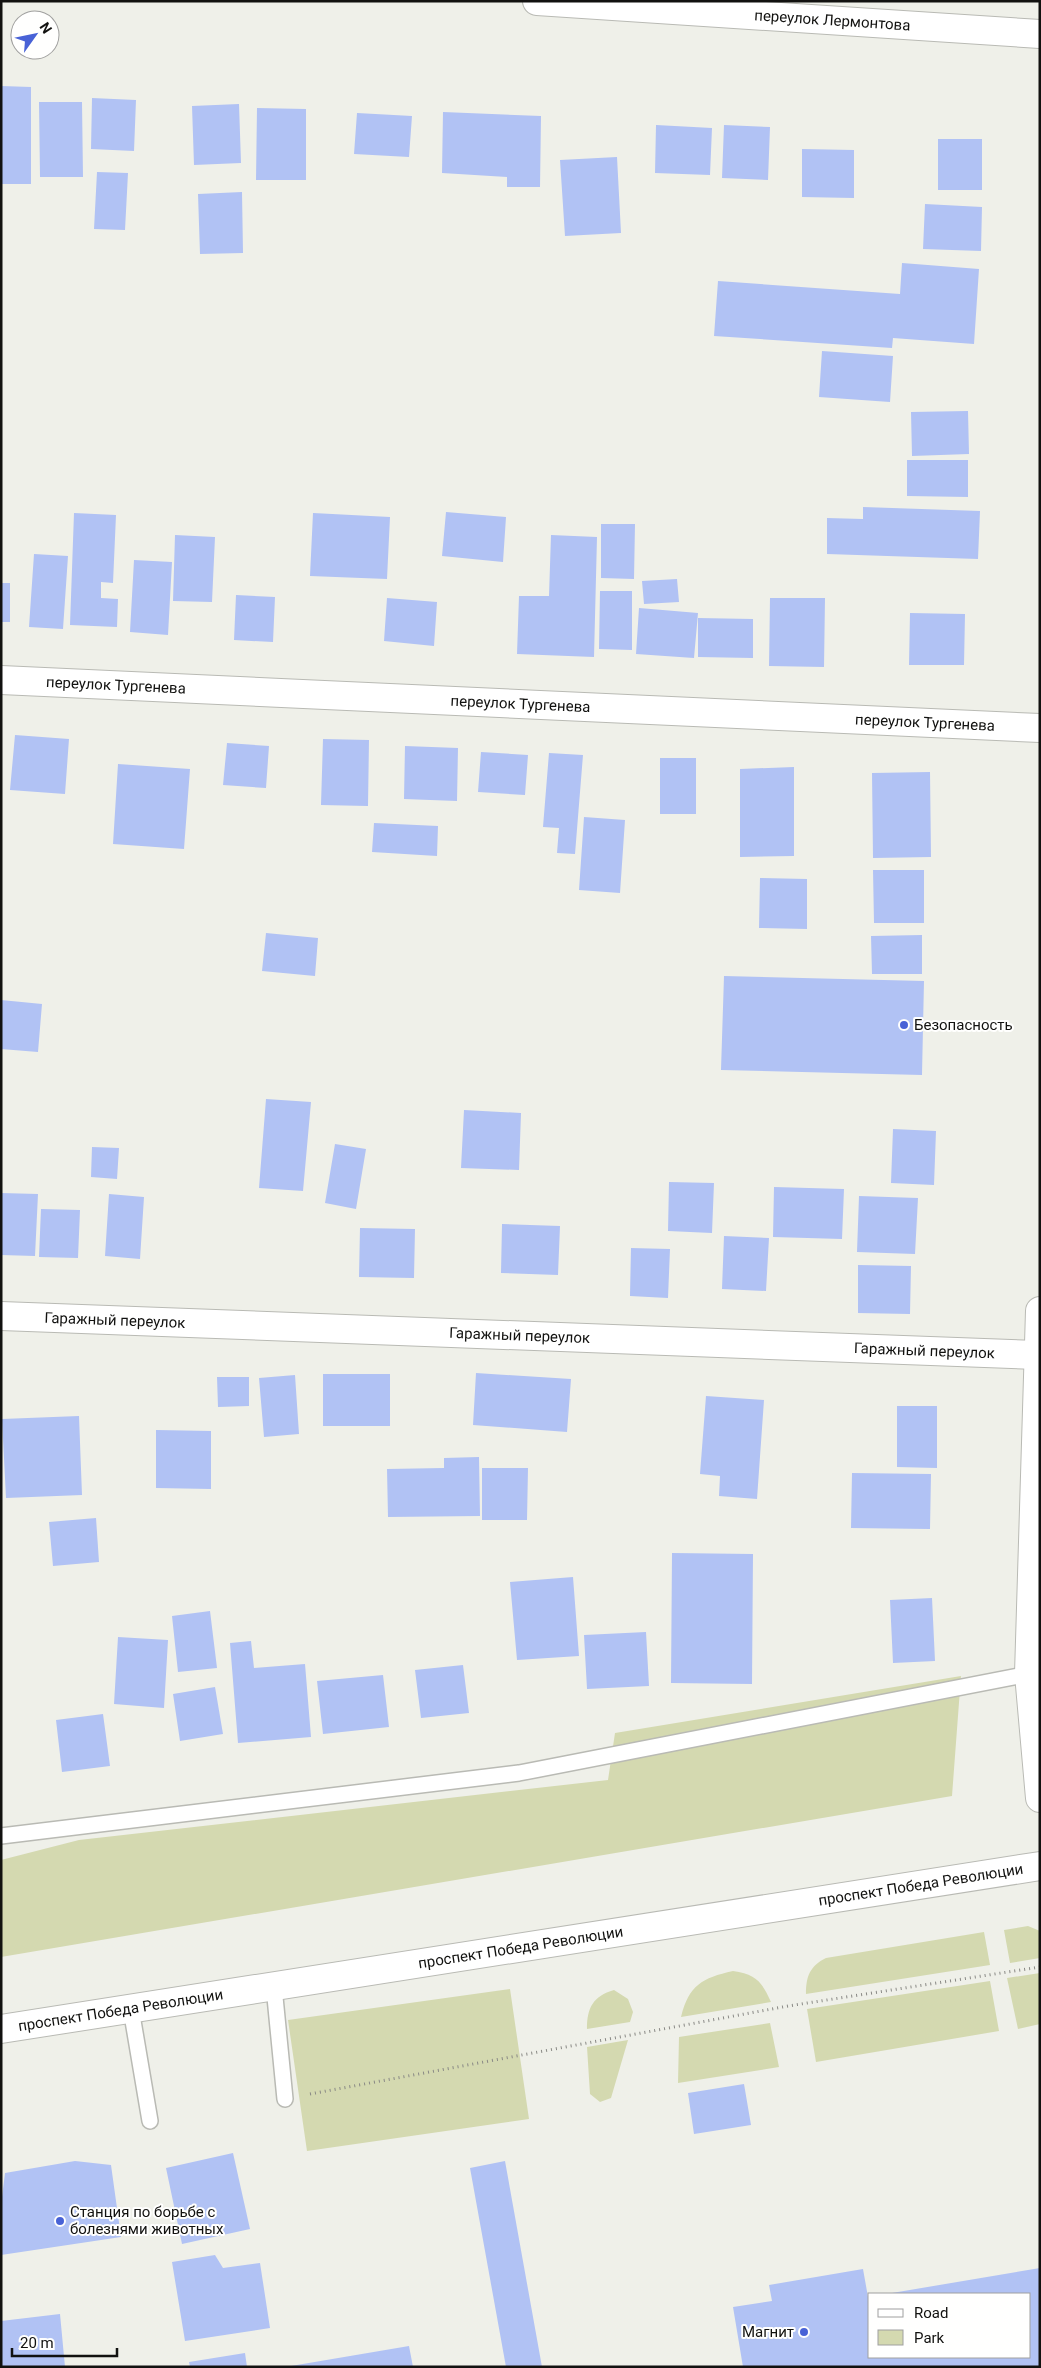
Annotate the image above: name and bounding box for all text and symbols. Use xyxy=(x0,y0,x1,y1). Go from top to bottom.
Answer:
street label: переулок Лермонтова xyxy=(754,6,911,34)
north arrow xyxy=(10,10,60,60)
text: N xyxy=(36,19,55,36)
street label: переулок Тургенева xyxy=(46,673,186,698)
street label: переулок Тургенева xyxy=(450,692,591,716)
street label: переулок Тургенева xyxy=(855,710,995,735)
place label: Безопасность xyxy=(914,1016,1013,1034)
marker: Безопасность xyxy=(898,1019,910,1031)
street label: Гаражный переулок xyxy=(44,1309,186,1332)
street label: Гаражный переулок xyxy=(449,1324,590,1347)
street label: Гаражный переулок xyxy=(854,1339,995,1362)
street label: проспект Победа Революции xyxy=(817,1860,1025,1910)
street label: проспект Победа Революции xyxy=(417,1923,624,1972)
street label: проспект Победа Революции xyxy=(17,1985,224,2035)
place label: Станция по борьбе с болезнями животных xyxy=(70,2203,224,2238)
marker: Станция по борьбе с болезнями животных xyxy=(54,2215,66,2227)
legend xyxy=(868,2293,1031,2358)
text: Road xyxy=(914,2304,948,2322)
place label: Магнит xyxy=(742,2323,794,2341)
scale bar xyxy=(12,2326,118,2358)
marker: Магнит xyxy=(798,2326,810,2338)
text: Park xyxy=(914,2329,945,2347)
text: 20 m xyxy=(20,2334,54,2352)

